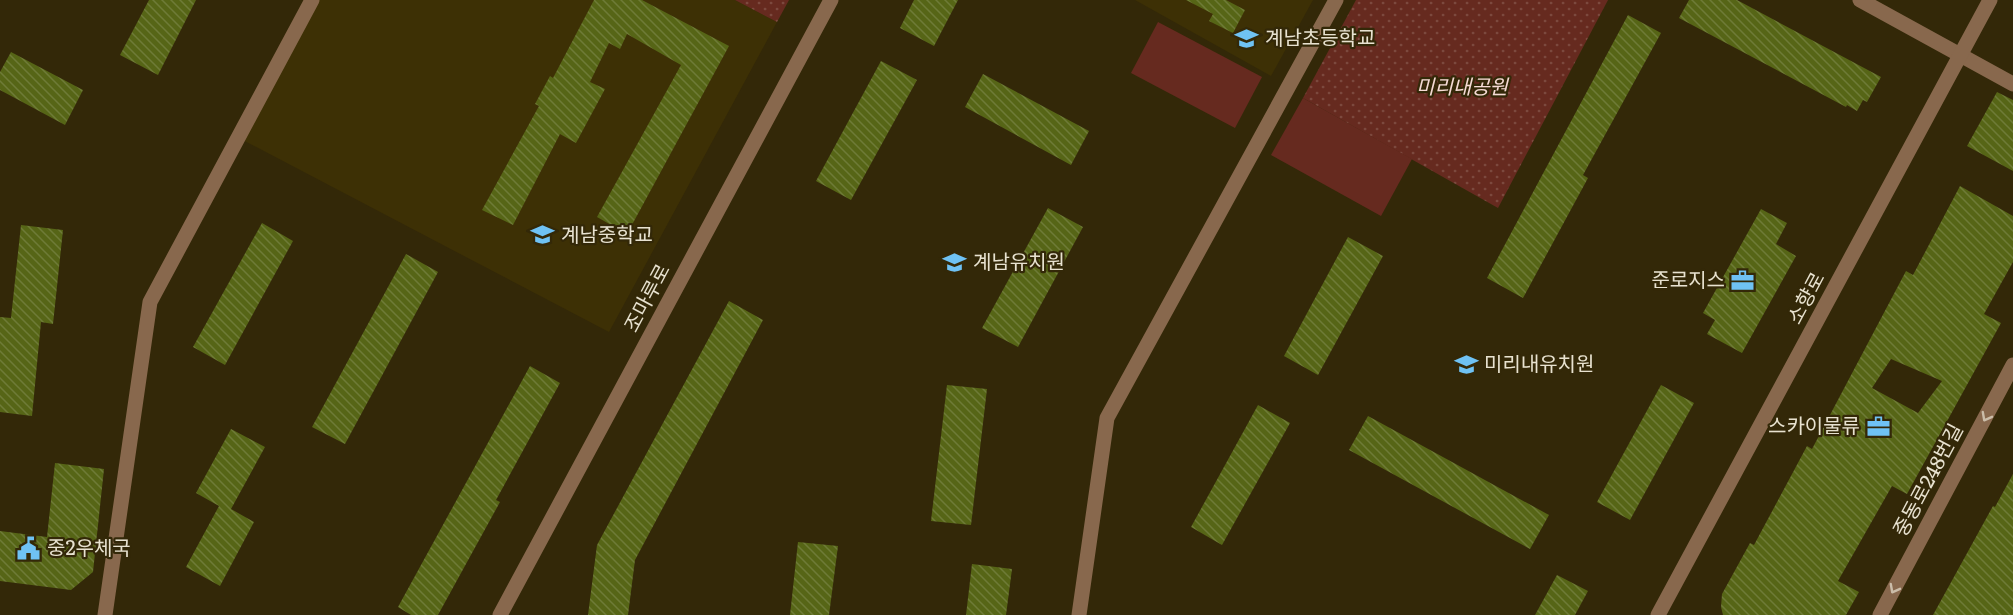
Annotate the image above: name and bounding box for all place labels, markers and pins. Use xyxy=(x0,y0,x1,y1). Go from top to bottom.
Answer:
place label: 계남초등학교 xyxy=(1265,21,1375,51)
school or university icon: 계남초등학교 xyxy=(1234,25,1260,51)
place label: 계남중학교 xyxy=(561,218,653,248)
school or university icon: 계남중학교 xyxy=(530,222,556,248)
place label: 계남유치원 xyxy=(973,245,1065,275)
school or university icon: 계남유치원 xyxy=(942,249,968,275)
place label: 준로지스 xyxy=(1651,263,1725,293)
office icon: 준로지스 xyxy=(1730,267,1756,293)
place label: 미리내유치원 xyxy=(1484,347,1594,377)
school or university icon: 미리내유치원 xyxy=(1453,351,1479,377)
place label: 스카이물류 xyxy=(1768,409,1860,439)
office icon: 스카이물류 xyxy=(1865,413,1891,439)
place label: 중2우체국 xyxy=(47,531,131,561)
public building icon: 중2우체국 xyxy=(16,535,42,561)

